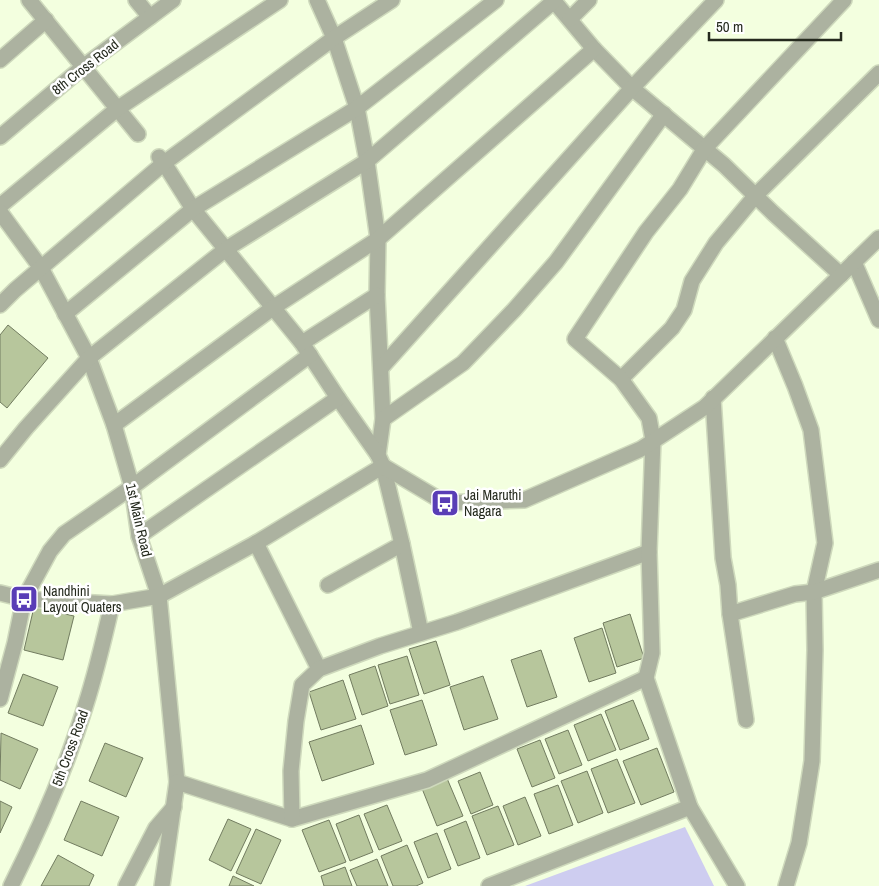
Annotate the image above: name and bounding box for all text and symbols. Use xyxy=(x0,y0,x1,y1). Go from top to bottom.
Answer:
scale bar xyxy=(709,10,842,42)
text: 50 m xyxy=(716,16,743,37)
street label: 8th Cross Road xyxy=(48,35,122,99)
street label: 1st Main Road xyxy=(122,482,156,558)
place label: Jai Maruthi Nagara xyxy=(464,486,521,520)
bus stop icon: Jai Maruthi Nagara xyxy=(430,488,460,518)
place label: Nandhini Layout Quaters xyxy=(43,582,122,616)
bus stop icon: Nandhini Layout Quaters xyxy=(9,584,39,614)
street label: 5th Cross Road xyxy=(48,707,92,789)

